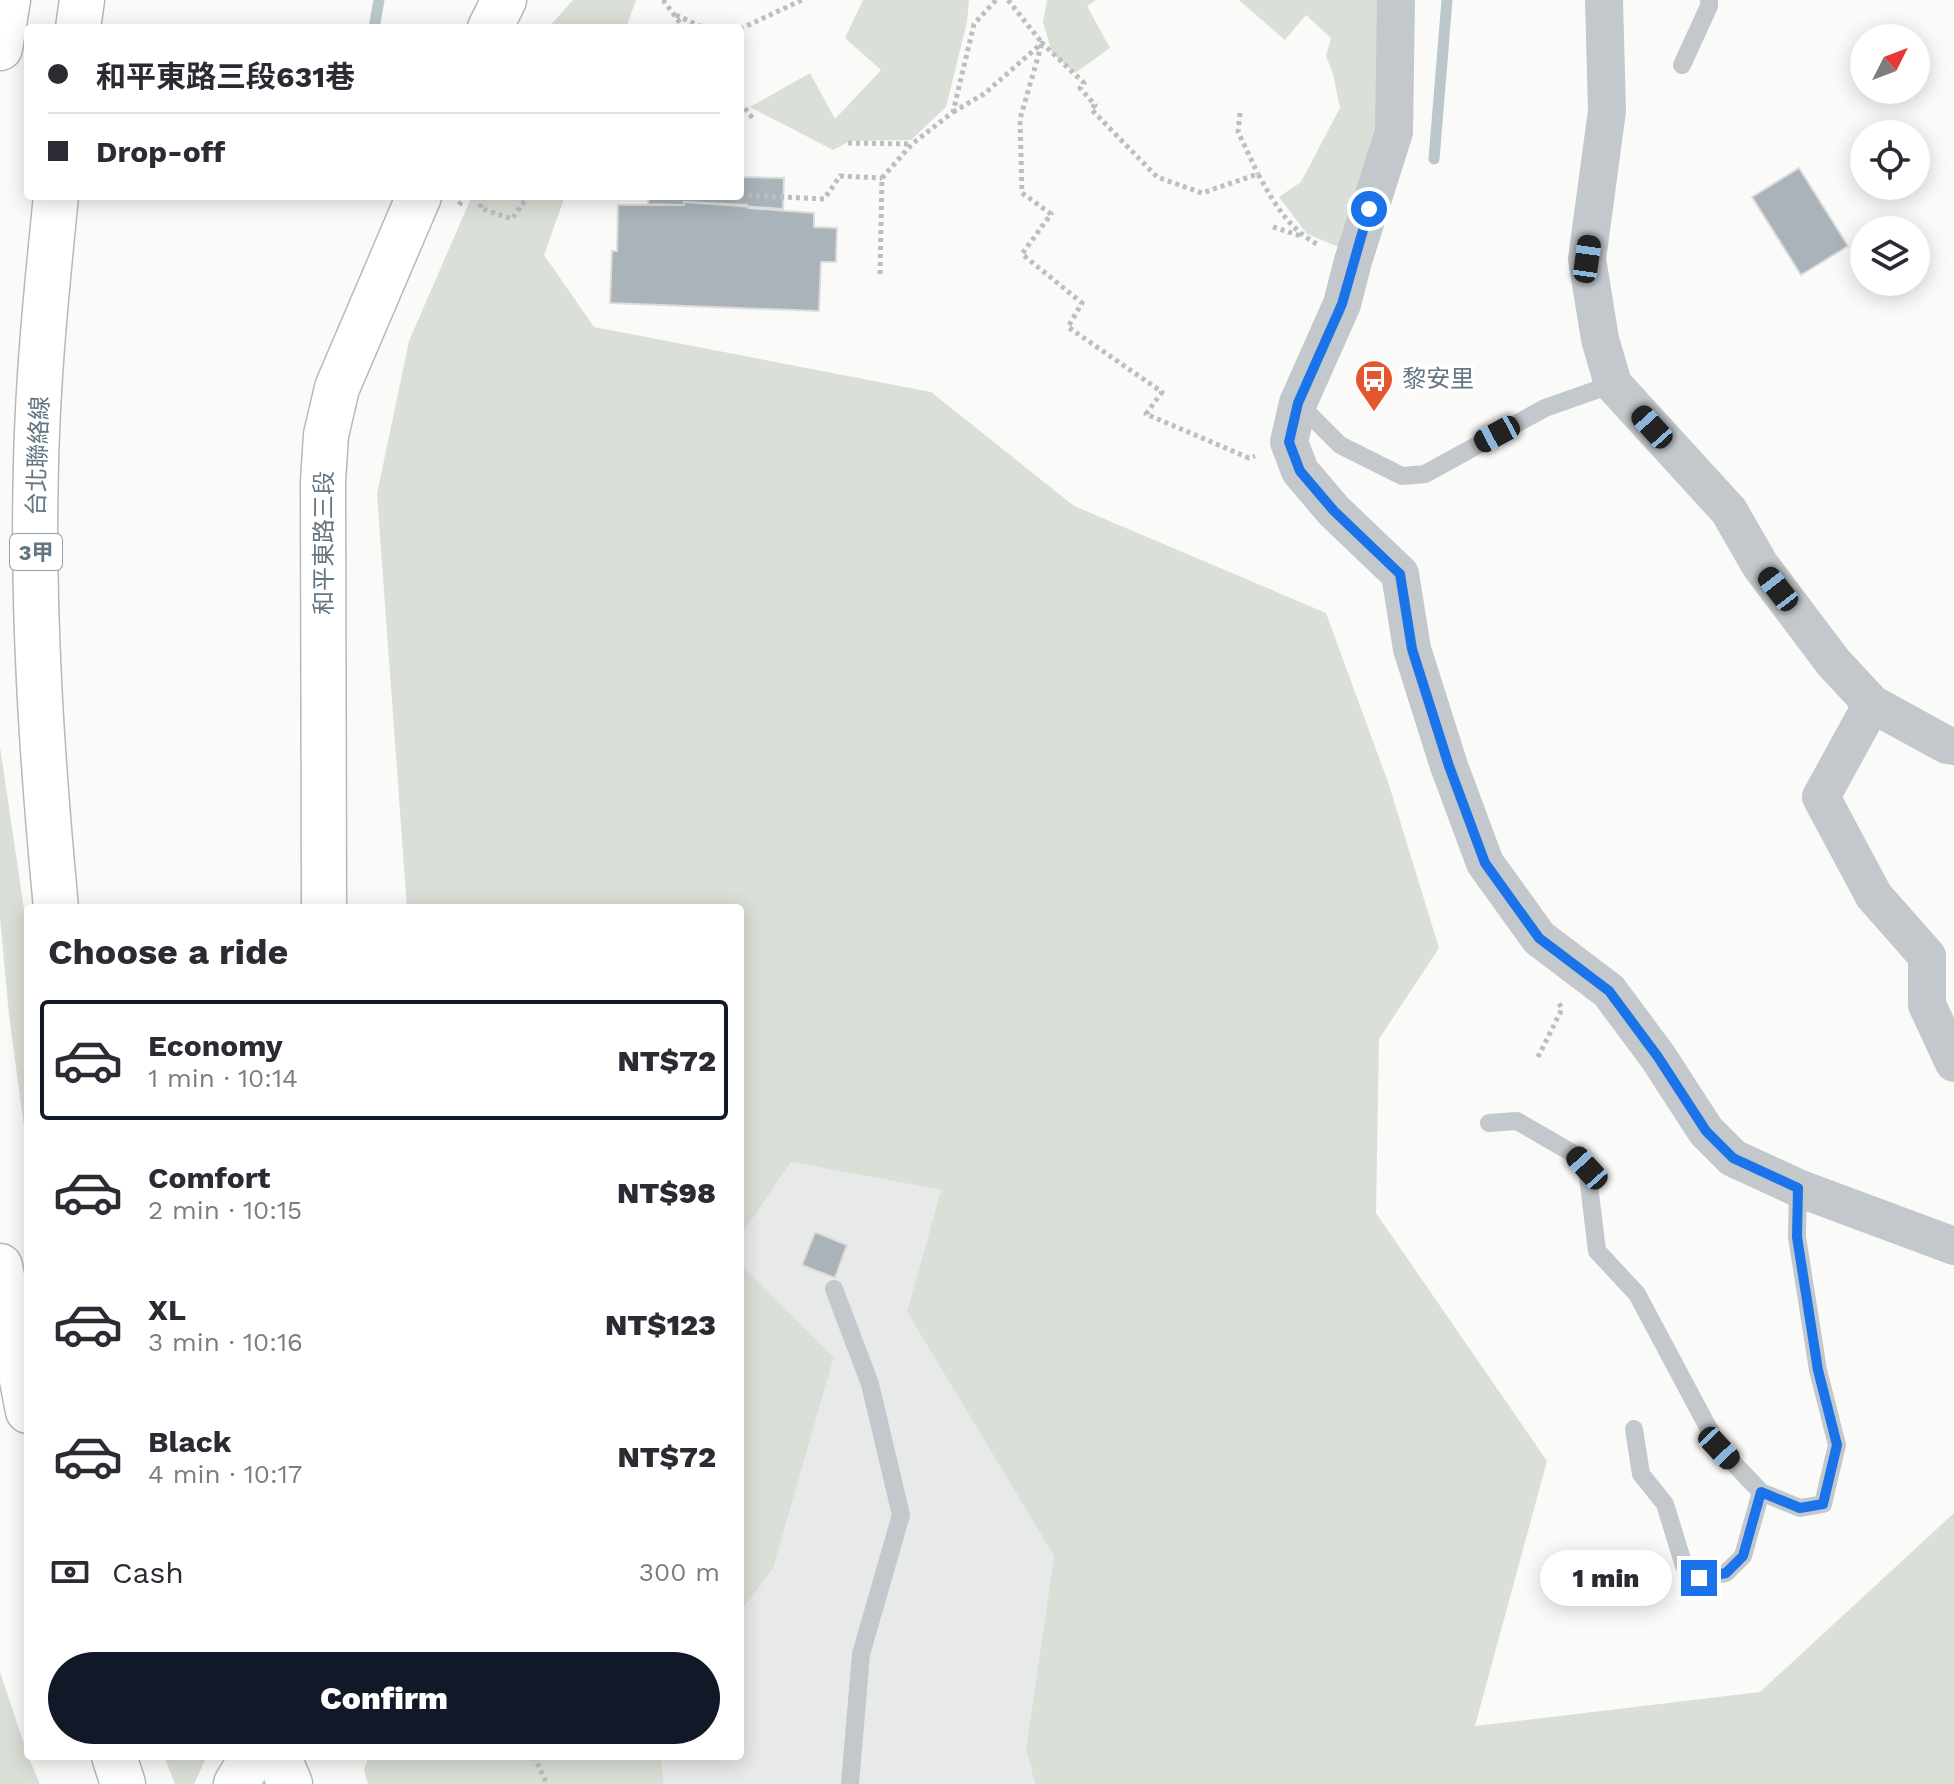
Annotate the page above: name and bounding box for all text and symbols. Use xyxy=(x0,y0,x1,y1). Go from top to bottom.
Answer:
north arrow xyxy=(1850,24,1930,104)
map controls xyxy=(1850,24,1930,296)
text: 和平東路三段631巷 xyxy=(96,59,355,94)
button: locate xyxy=(1850,120,1930,200)
text: Drop-off xyxy=(96,134,225,169)
route start xyxy=(1351,191,1387,227)
button: layers xyxy=(1850,216,1930,296)
car xyxy=(1572,234,1602,284)
bus stop icon: 黎安里 xyxy=(1353,358,1395,413)
place label: 黎安里 xyxy=(1402,365,1474,393)
street label: 台北聯絡線 xyxy=(22,396,54,516)
car xyxy=(1627,401,1677,453)
car xyxy=(1470,412,1524,456)
street label: 和平東路三段 xyxy=(310,471,338,615)
road number: 3甲 xyxy=(10,534,62,570)
car xyxy=(1754,563,1802,615)
text: Choose a ride xyxy=(48,931,288,973)
icon: car xyxy=(52,1024,124,1096)
text: Economy xyxy=(148,1028,283,1063)
text: NT$72 xyxy=(618,1043,716,1078)
text: 1 min · 10:14 xyxy=(148,1063,298,1093)
car xyxy=(1562,1142,1612,1194)
icon: car xyxy=(52,1156,124,1228)
text: Comfort xyxy=(148,1160,270,1195)
text: NT$98 xyxy=(617,1175,716,1210)
text: 2 min · 10:15 xyxy=(148,1195,302,1225)
icon: car xyxy=(52,1288,124,1360)
text: XL xyxy=(148,1292,186,1327)
text: NT$123 xyxy=(605,1307,716,1342)
text: 3 min · 10:16 xyxy=(148,1327,303,1357)
icon: car xyxy=(52,1420,124,1492)
car xyxy=(1694,1422,1744,1474)
text: Black xyxy=(148,1424,232,1459)
text: NT$72 xyxy=(618,1439,716,1474)
text: 4 min · 10:17 xyxy=(148,1459,302,1489)
icon: cash xyxy=(48,1550,92,1594)
callout: 1 min xyxy=(1539,1550,1671,1606)
text: Cash xyxy=(112,1555,184,1590)
text: 300 m xyxy=(639,1557,720,1587)
route end xyxy=(1681,1560,1717,1596)
text: 1 min xyxy=(1573,1563,1639,1593)
button: Confirm xyxy=(48,1652,720,1744)

